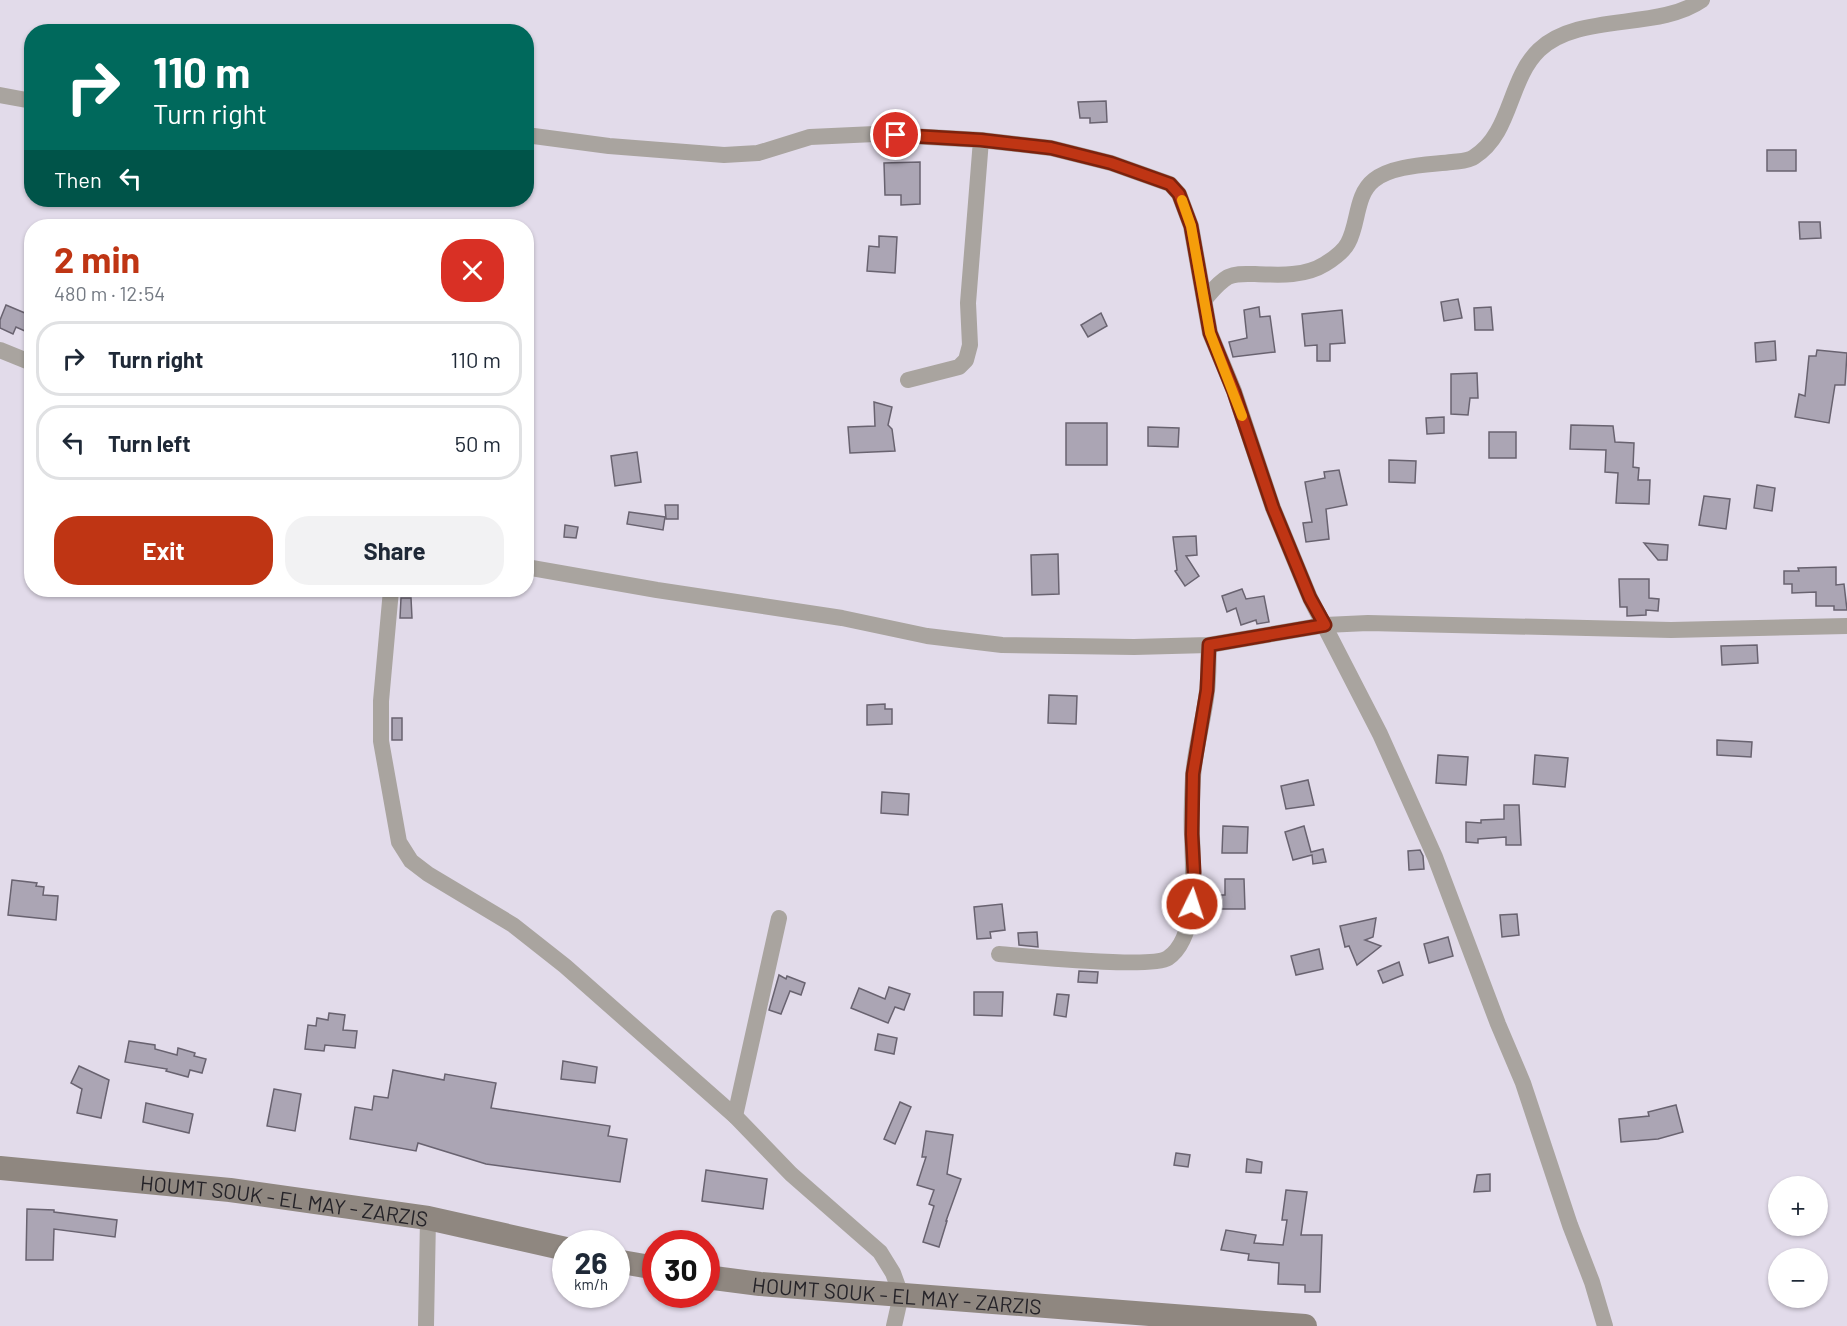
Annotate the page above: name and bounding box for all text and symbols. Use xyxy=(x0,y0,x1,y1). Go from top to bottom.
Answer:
text: 110 m xyxy=(153,46,250,96)
icon: right xyxy=(54,48,132,126)
text: Turn right xyxy=(153,97,267,129)
pin xyxy=(870,109,921,160)
icon: arrive xyxy=(879,118,912,151)
icon: left xyxy=(114,162,147,195)
text: Then xyxy=(54,166,102,192)
text: 2 min xyxy=(54,237,140,280)
button: close xyxy=(441,239,504,302)
text: 480 m · 12:54 xyxy=(54,281,165,305)
icon: right xyxy=(57,342,90,375)
text: Turn right xyxy=(108,346,203,372)
text: 110 m xyxy=(451,346,501,372)
icon: left xyxy=(57,426,90,459)
text: Turn left xyxy=(108,430,191,456)
text: 50 m xyxy=(455,430,501,456)
button: Exit xyxy=(54,516,273,585)
button: Share xyxy=(285,516,504,585)
position arrow xyxy=(1160,872,1224,936)
street label: HOUMT SOUK - EL MAY - ZARZIS xyxy=(139,1169,430,1230)
map controls xyxy=(1768,1176,1828,1308)
button: + xyxy=(1768,1176,1828,1236)
speed limit sign: 30 xyxy=(642,1230,720,1308)
text: 26 xyxy=(575,1244,607,1280)
button: − xyxy=(1768,1248,1828,1308)
street label: HOUMT SOUK - EL MAY - ZARZIS xyxy=(751,1271,1043,1318)
text: km/h xyxy=(574,1275,608,1293)

